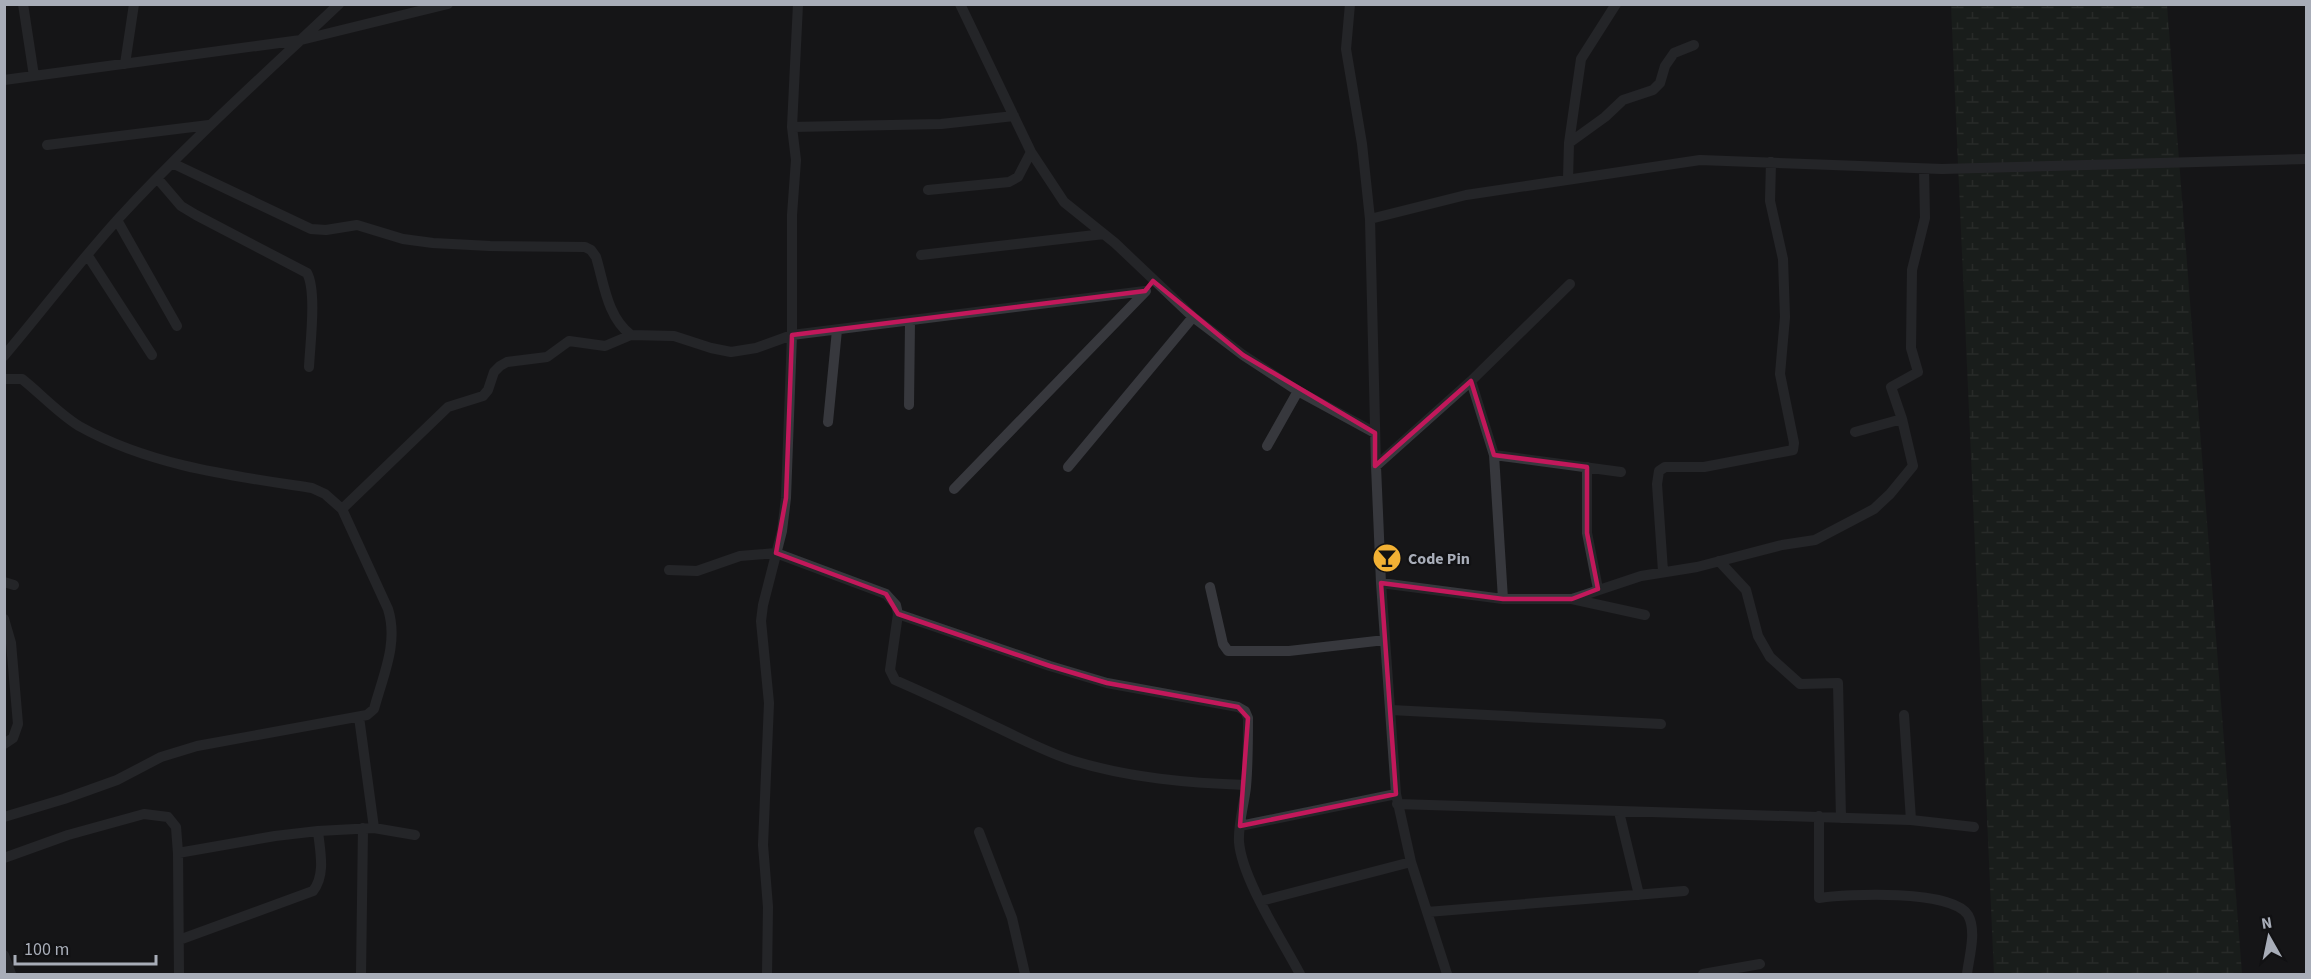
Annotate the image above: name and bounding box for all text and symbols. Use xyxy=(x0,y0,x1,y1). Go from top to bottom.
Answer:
bar icon: Code Pin xyxy=(1371,542,1403,574)
place label: Code Pin xyxy=(1408,548,1470,570)
north arrow xyxy=(2239,907,2299,967)
text: N xyxy=(2260,911,2274,935)
scale bar xyxy=(15,928,156,966)
text: 100 m xyxy=(24,937,69,962)

